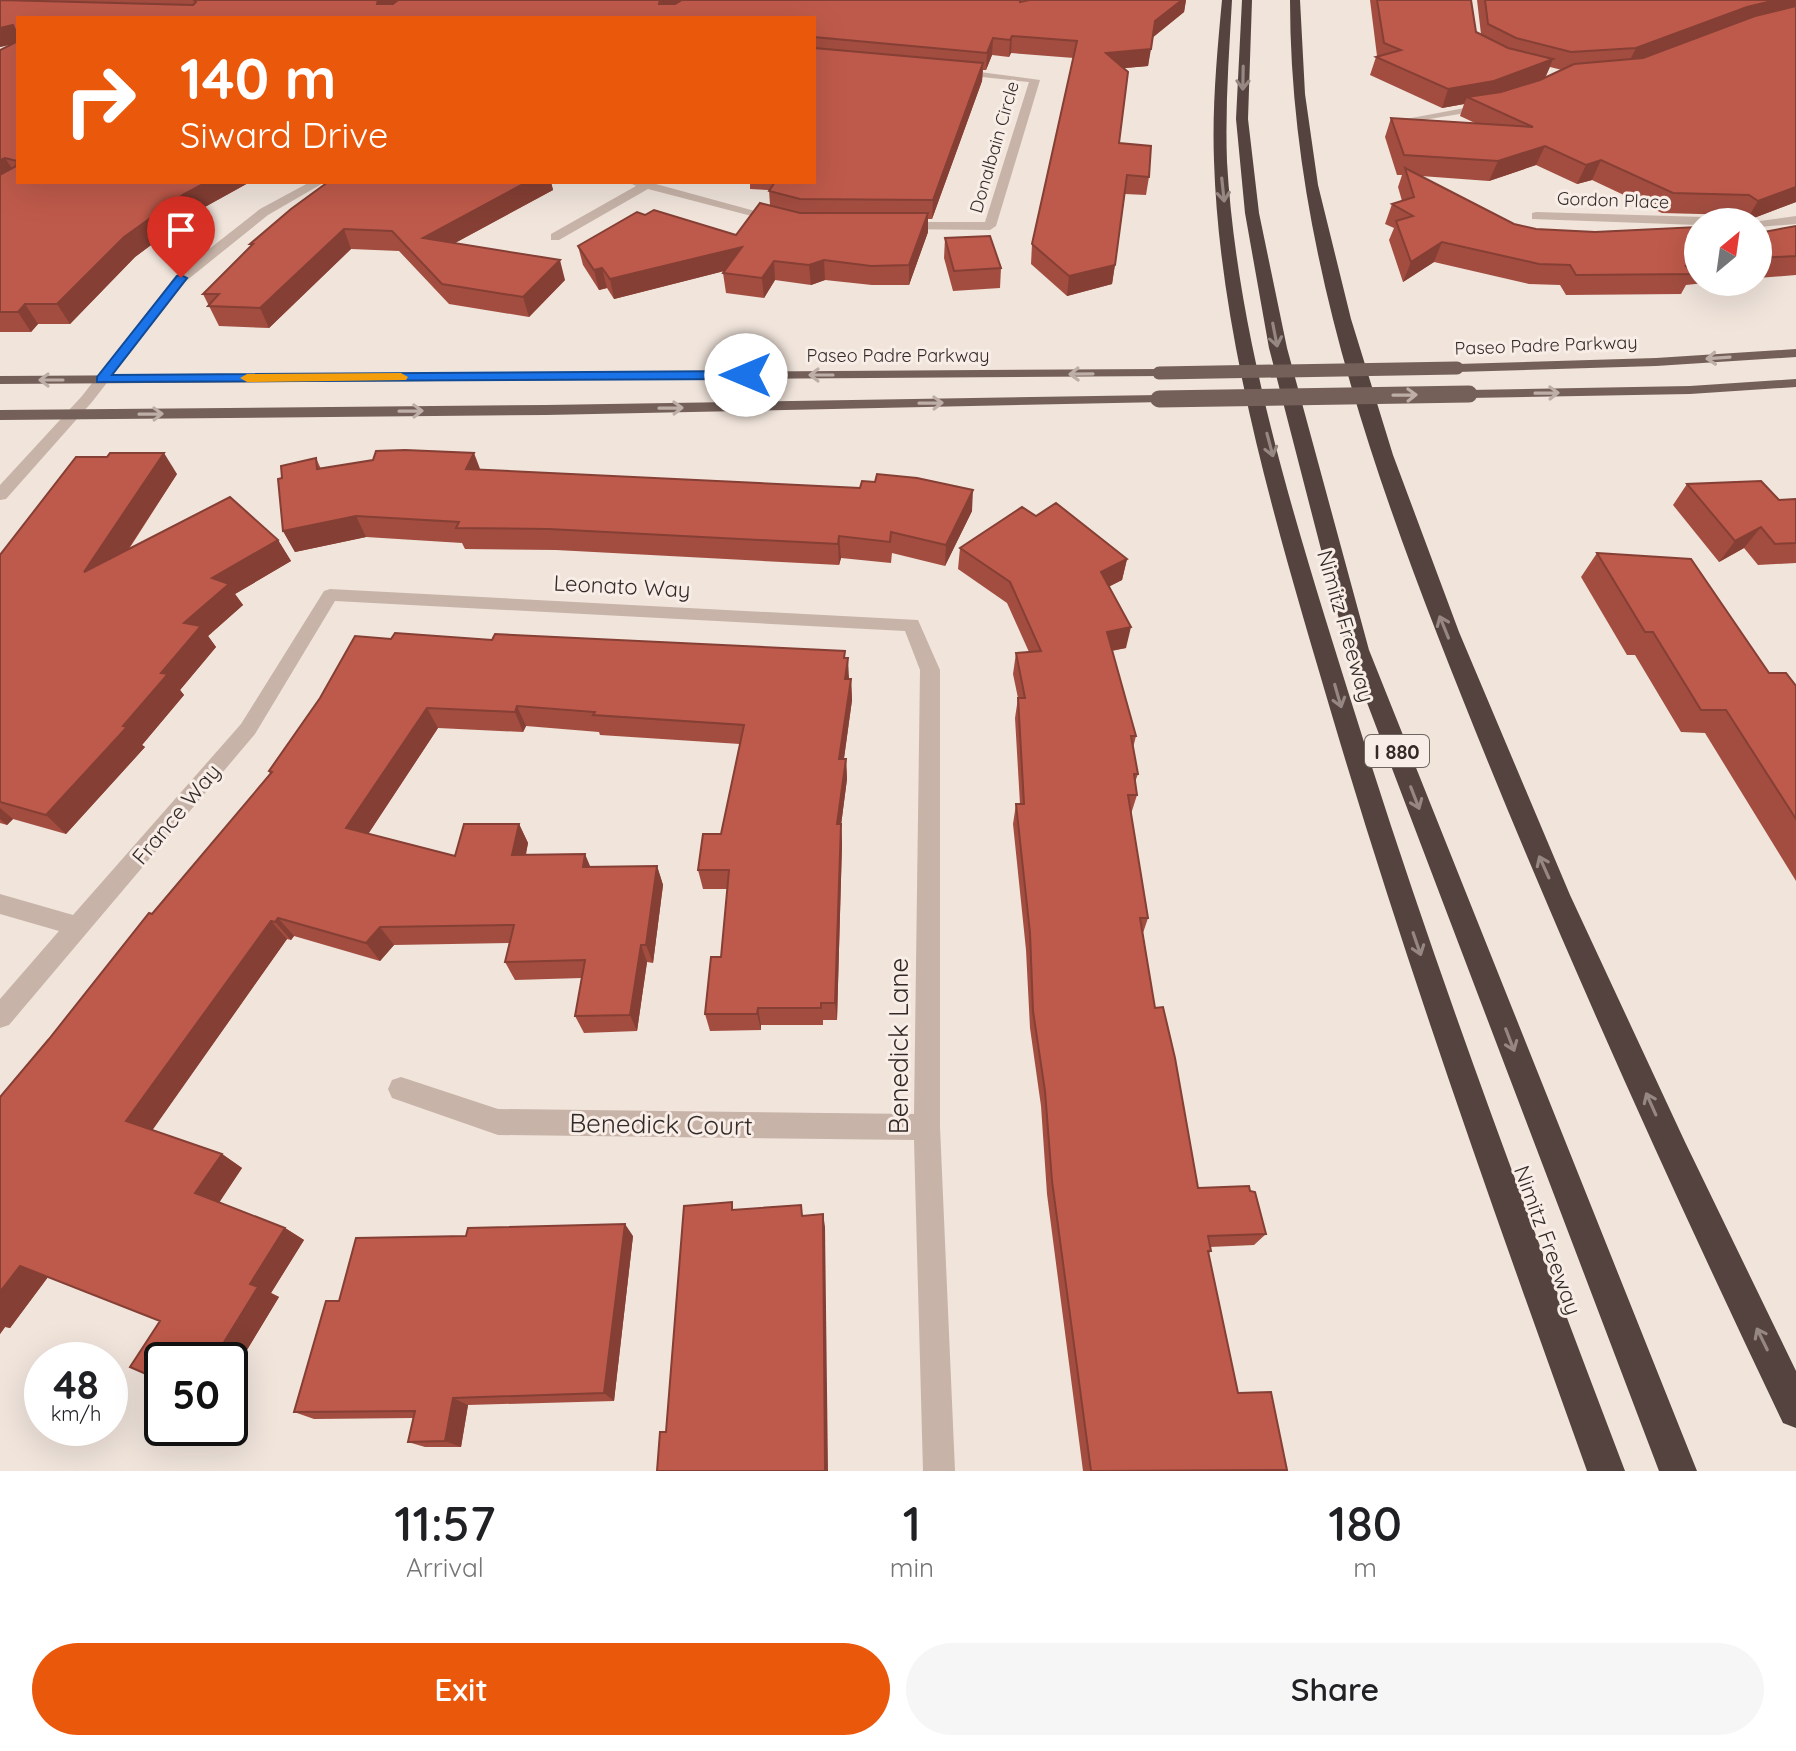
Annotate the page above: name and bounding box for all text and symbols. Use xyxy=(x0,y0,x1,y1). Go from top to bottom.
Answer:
text: 140 m xyxy=(180,43,336,113)
icon: right xyxy=(48,48,152,152)
one-way arrow xyxy=(1235,64,1250,91)
street label: Donalbain Circle xyxy=(964,78,1024,216)
text: Siward Drive xyxy=(180,112,388,157)
one-way arrow xyxy=(1216,176,1231,202)
street label: Gordon Place xyxy=(1556,187,1670,213)
pin xyxy=(147,196,215,278)
icon: arrive xyxy=(159,208,203,252)
north arrow xyxy=(1684,208,1772,296)
map controls xyxy=(1684,208,1772,296)
one-way arrow xyxy=(1269,322,1284,347)
street label: Paseo Padre Parkway xyxy=(1454,330,1638,360)
position arrow xyxy=(704,333,788,417)
street label: Paseo Padre Parkway xyxy=(807,344,989,367)
one-way arrow xyxy=(1705,351,1732,366)
one-way arrow xyxy=(1068,366,1095,382)
one-way arrow xyxy=(808,367,835,383)
one-way arrow xyxy=(38,372,65,388)
one-way arrow xyxy=(1533,385,1560,400)
one-way arrow xyxy=(1391,387,1418,403)
one-way arrow xyxy=(917,395,944,411)
one-way arrow xyxy=(657,400,684,415)
one-way arrow xyxy=(397,403,424,419)
one-way arrow xyxy=(137,406,164,421)
one-way arrow xyxy=(1263,432,1278,458)
street label: Nimitz Freeway xyxy=(1311,547,1381,705)
street label: Leonato Way xyxy=(553,568,691,604)
one-way arrow xyxy=(1436,615,1451,640)
one-way arrow xyxy=(1332,683,1346,708)
road number: I 880 xyxy=(1365,735,1429,767)
street label: France Way xyxy=(126,758,226,870)
one-way arrow xyxy=(1409,785,1423,810)
one-way arrow xyxy=(1536,855,1551,880)
one-way arrow xyxy=(1411,931,1425,955)
street label: Benedick Lane xyxy=(882,958,915,1134)
one-way arrow xyxy=(1504,1027,1518,1052)
one-way arrow xyxy=(1643,1093,1658,1117)
street label: Benedick Court xyxy=(569,1106,753,1142)
street label: Nimitz Freeway xyxy=(1508,1161,1588,1319)
one-way arrow xyxy=(1754,1328,1769,1352)
speed limit sign: 50 xyxy=(144,1342,248,1446)
text: 48 xyxy=(53,1359,99,1409)
text: km/h xyxy=(51,1401,101,1426)
text: 11:57 xyxy=(394,1493,496,1553)
text: 1 xyxy=(903,1493,921,1553)
text: 180 xyxy=(1328,1493,1402,1553)
text: Arrival xyxy=(406,1551,484,1584)
text: min xyxy=(890,1551,934,1584)
text: m xyxy=(1353,1551,1377,1584)
button: Exit xyxy=(32,1643,890,1735)
button: Share xyxy=(906,1643,1764,1735)

